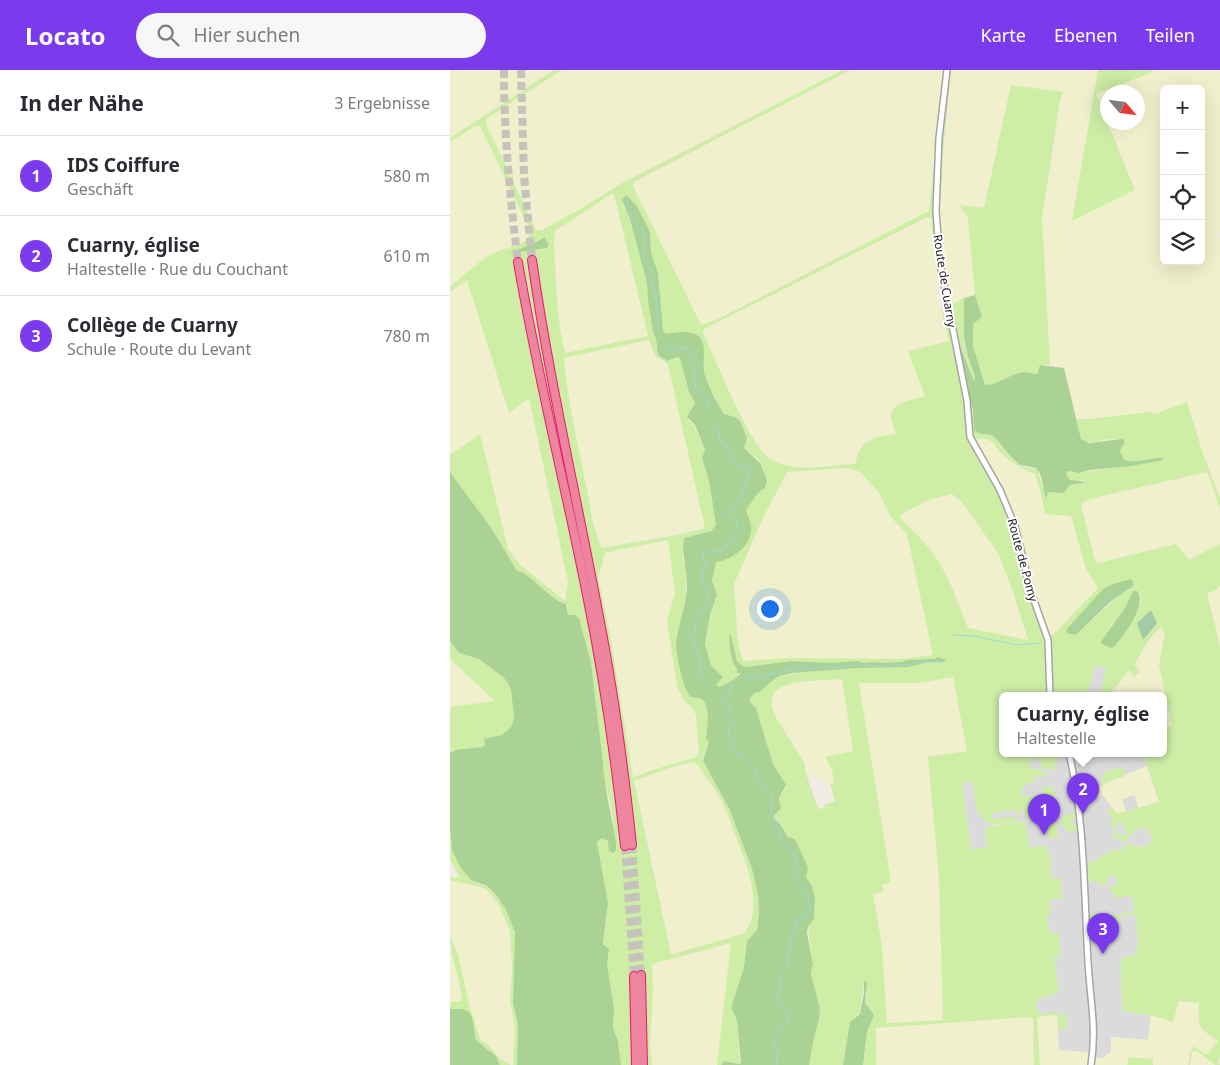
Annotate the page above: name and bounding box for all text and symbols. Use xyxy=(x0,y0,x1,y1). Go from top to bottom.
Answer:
search box xyxy=(136,13,486,58)
text: Locato xyxy=(25,19,106,52)
icon: search xyxy=(154,21,182,49)
text: Hier suchen xyxy=(194,22,300,48)
text: Karte xyxy=(981,23,1026,47)
text: Ebenen xyxy=(1054,23,1118,47)
text: Teilen xyxy=(1146,23,1195,47)
north arrow xyxy=(1100,85,1145,130)
map controls xyxy=(1160,85,1205,265)
button: + xyxy=(1160,85,1205,130)
text: In der Nähe xyxy=(20,89,144,117)
text: 3 Ergebnisse xyxy=(334,92,430,114)
button: − xyxy=(1160,130,1205,175)
text: IDS Coiffure xyxy=(67,152,180,178)
text: 1 xyxy=(31,165,41,187)
text: 580 m xyxy=(383,165,430,187)
button: locate xyxy=(1160,175,1205,220)
text: Geschäft xyxy=(67,178,133,200)
button: layers xyxy=(1160,220,1205,265)
text: Cuarny, église xyxy=(67,232,200,258)
street label: Route de Cuarny xyxy=(929,233,961,330)
text: 2 xyxy=(31,245,41,267)
text: 610 m xyxy=(383,245,430,267)
text: Haltestelle · Rue du Couchant xyxy=(67,258,288,280)
text: Collège de Cuarny xyxy=(67,312,238,338)
text: 3 xyxy=(31,325,41,347)
text: 780 m xyxy=(383,325,430,347)
text: Schule · Route du Levant xyxy=(67,338,251,360)
street label: Route de Pomy xyxy=(1004,517,1042,604)
your location xyxy=(757,596,783,622)
popup xyxy=(999,692,1167,757)
text: Cuarny, église xyxy=(1017,701,1149,727)
text: Haltestelle xyxy=(1017,727,1096,749)
pin: 2 xyxy=(1067,773,1099,814)
pin: 1 xyxy=(1028,794,1060,835)
pin: 3 xyxy=(1087,913,1119,954)

